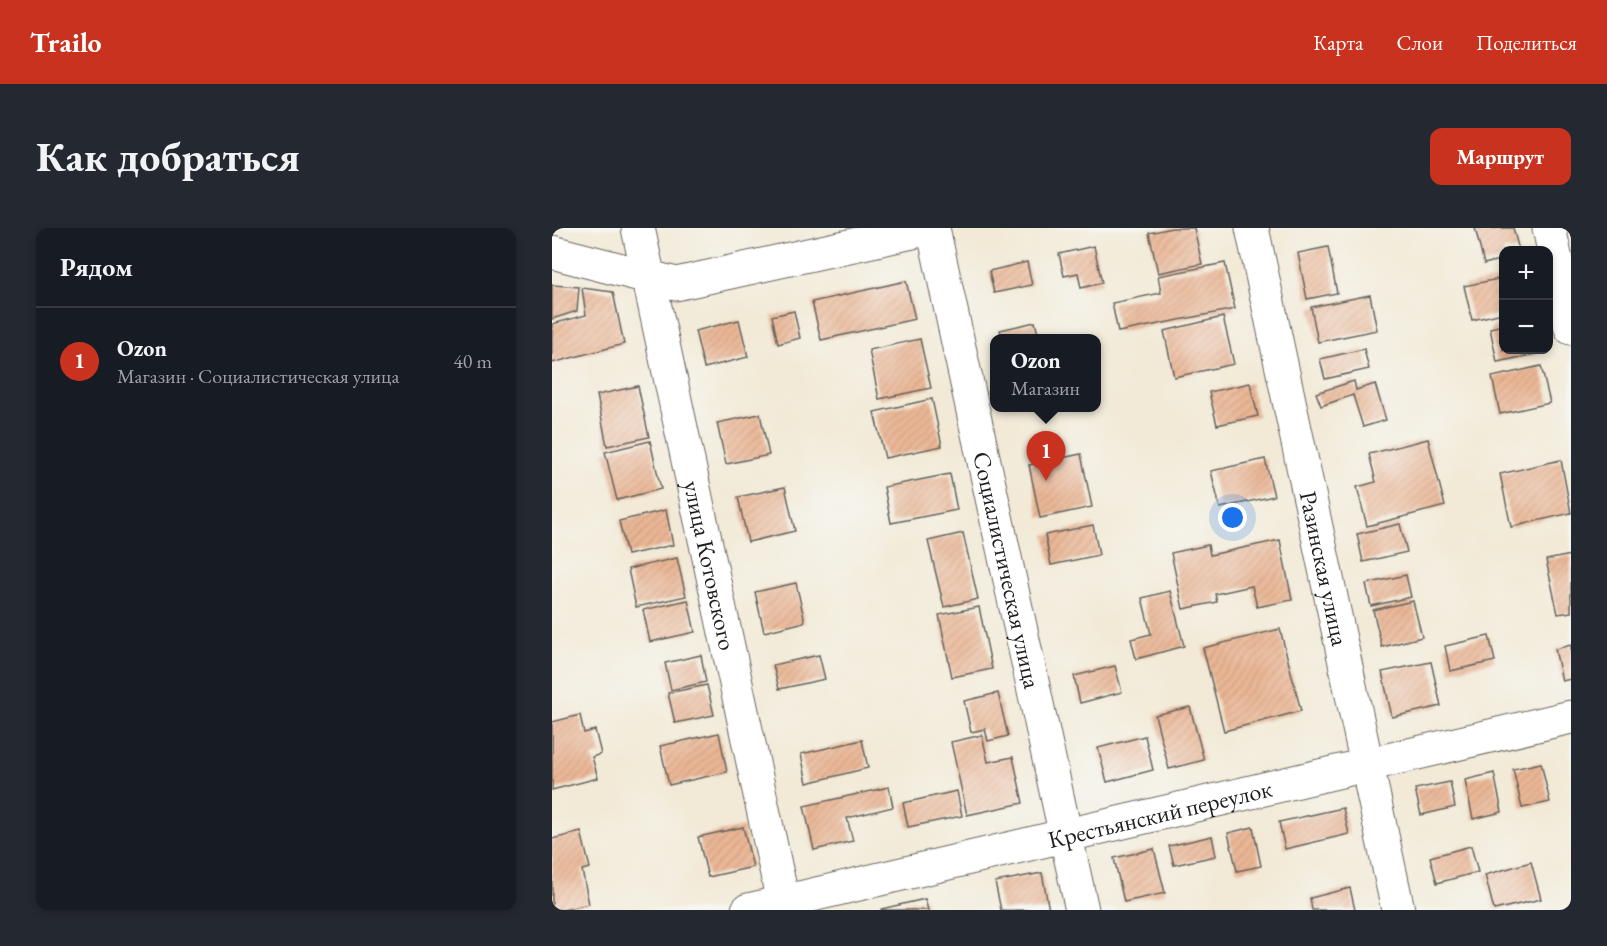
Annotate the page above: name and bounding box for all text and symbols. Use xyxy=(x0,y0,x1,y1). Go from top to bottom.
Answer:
text: Trailo xyxy=(30,24,102,60)
text: Карта xyxy=(1313,29,1363,56)
text: Слои xyxy=(1396,29,1443,56)
text: Поделиться xyxy=(1476,29,1577,56)
button: Маршрут xyxy=(1430,128,1571,185)
text: Как добраться xyxy=(36,129,300,184)
map controls xyxy=(1499,246,1553,354)
button: + xyxy=(1499,246,1553,300)
text: Рядом xyxy=(60,250,133,284)
button: − xyxy=(1499,300,1553,354)
text: Ozon xyxy=(117,334,167,363)
popup xyxy=(990,334,1101,412)
text: Ozon xyxy=(1011,346,1061,375)
text: 1 xyxy=(74,348,85,374)
text: 40 m xyxy=(453,348,492,374)
text: Магазин · Социалистическая улица xyxy=(117,363,399,389)
text: Магазин xyxy=(1011,375,1080,401)
pin: 1 xyxy=(1026,432,1066,481)
street label: Социалистическая улица xyxy=(967,449,1049,692)
street label: улица Котовского xyxy=(677,478,744,653)
street label: Разинская улица xyxy=(1293,488,1357,649)
your location xyxy=(1218,503,1247,532)
street label: Крестьянский переулок xyxy=(1045,772,1275,855)

